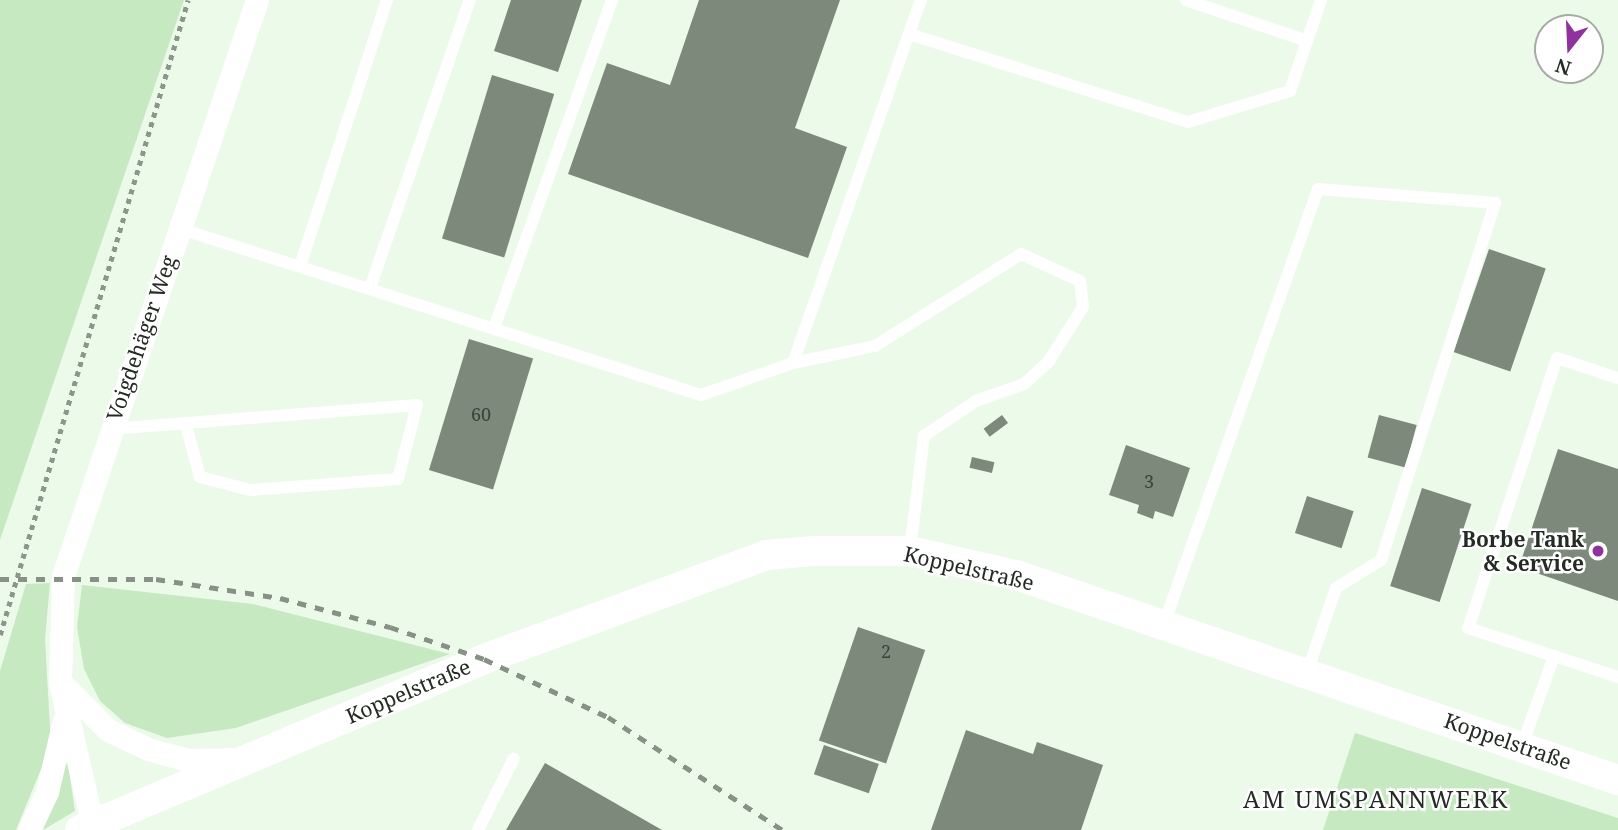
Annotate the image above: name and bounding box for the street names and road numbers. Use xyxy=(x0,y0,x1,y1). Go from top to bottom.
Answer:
street label: Voigdehäger Weg xyxy=(101,252,181,424)
street label: Koppelstraße xyxy=(901,541,1037,595)
street label: Koppelstraße xyxy=(342,653,474,729)
street label: Koppelstraße xyxy=(1441,707,1575,775)

